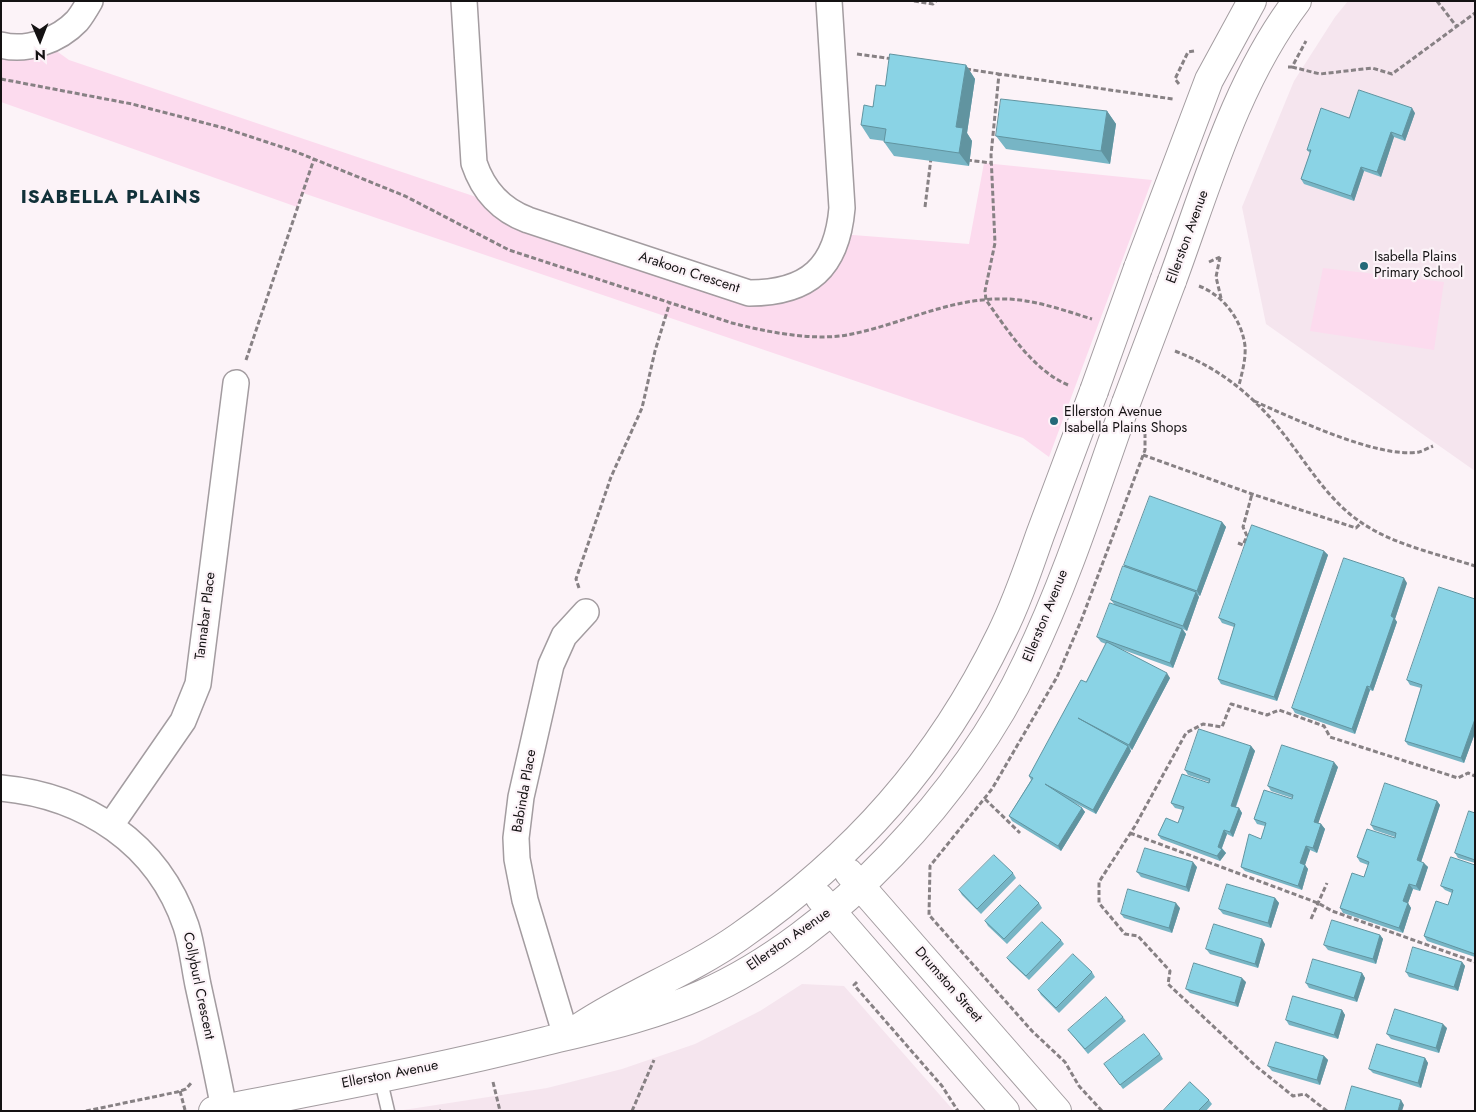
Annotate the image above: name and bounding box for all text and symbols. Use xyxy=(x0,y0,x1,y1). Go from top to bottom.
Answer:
north arrow xyxy=(15,15,65,65)
text: N xyxy=(35,45,46,65)
district label: ISABELLA PLAINS xyxy=(19,187,203,209)
street label: Ellerston Avenue xyxy=(1163,188,1213,286)
street label: Arakoon Crescent xyxy=(636,249,742,297)
place label: Isabella Plains Primary School xyxy=(1374,250,1463,282)
marker: Isabella Plains Primary School xyxy=(1358,260,1370,272)
place label: Ellerston Avenue Isabella Plains Shops xyxy=(1064,405,1187,438)
marker: Ellerston Avenue Isabella Plains Shops xyxy=(1048,415,1060,427)
street label: Ellerston Avenue xyxy=(1020,567,1072,665)
street label: Tannabar Place xyxy=(192,571,220,661)
street label: Babinda Place xyxy=(509,748,541,834)
street label: Ellerston Avenue xyxy=(744,905,834,975)
street label: Collyburl Crescent xyxy=(178,931,218,1041)
street label: Drumston Street xyxy=(911,944,985,1026)
street label: Ellerston Avenue xyxy=(340,1057,440,1093)

